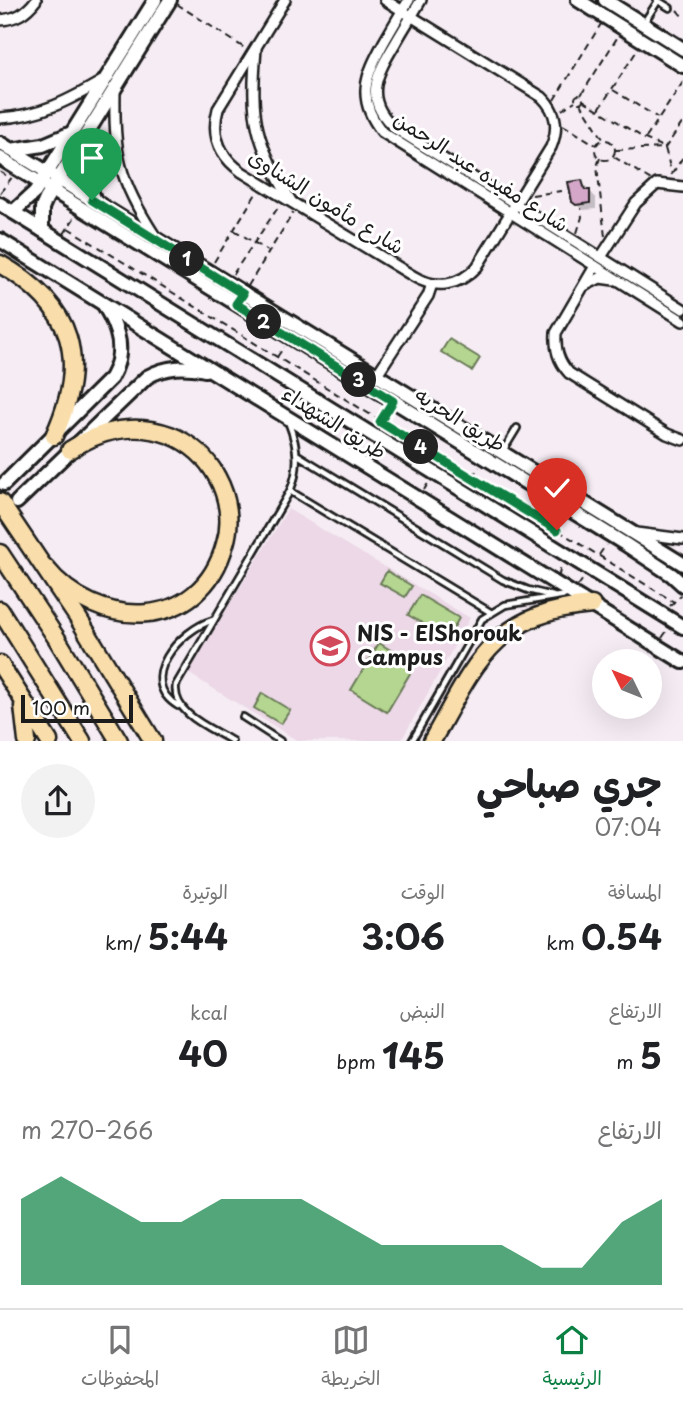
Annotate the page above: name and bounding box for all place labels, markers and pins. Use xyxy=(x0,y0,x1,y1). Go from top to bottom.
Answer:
pin xyxy=(62,128,122,200)
pin: 1 xyxy=(170,242,204,276)
pin: 2 xyxy=(246,304,282,340)
pin: 3 xyxy=(342,362,376,398)
pin: 4 xyxy=(404,430,438,464)
pin xyxy=(527,458,587,530)
place label: NIS - ElShorouk Campus xyxy=(357,616,522,672)
school or university icon: NIS - ElShorouk Campus xyxy=(309,625,351,667)

